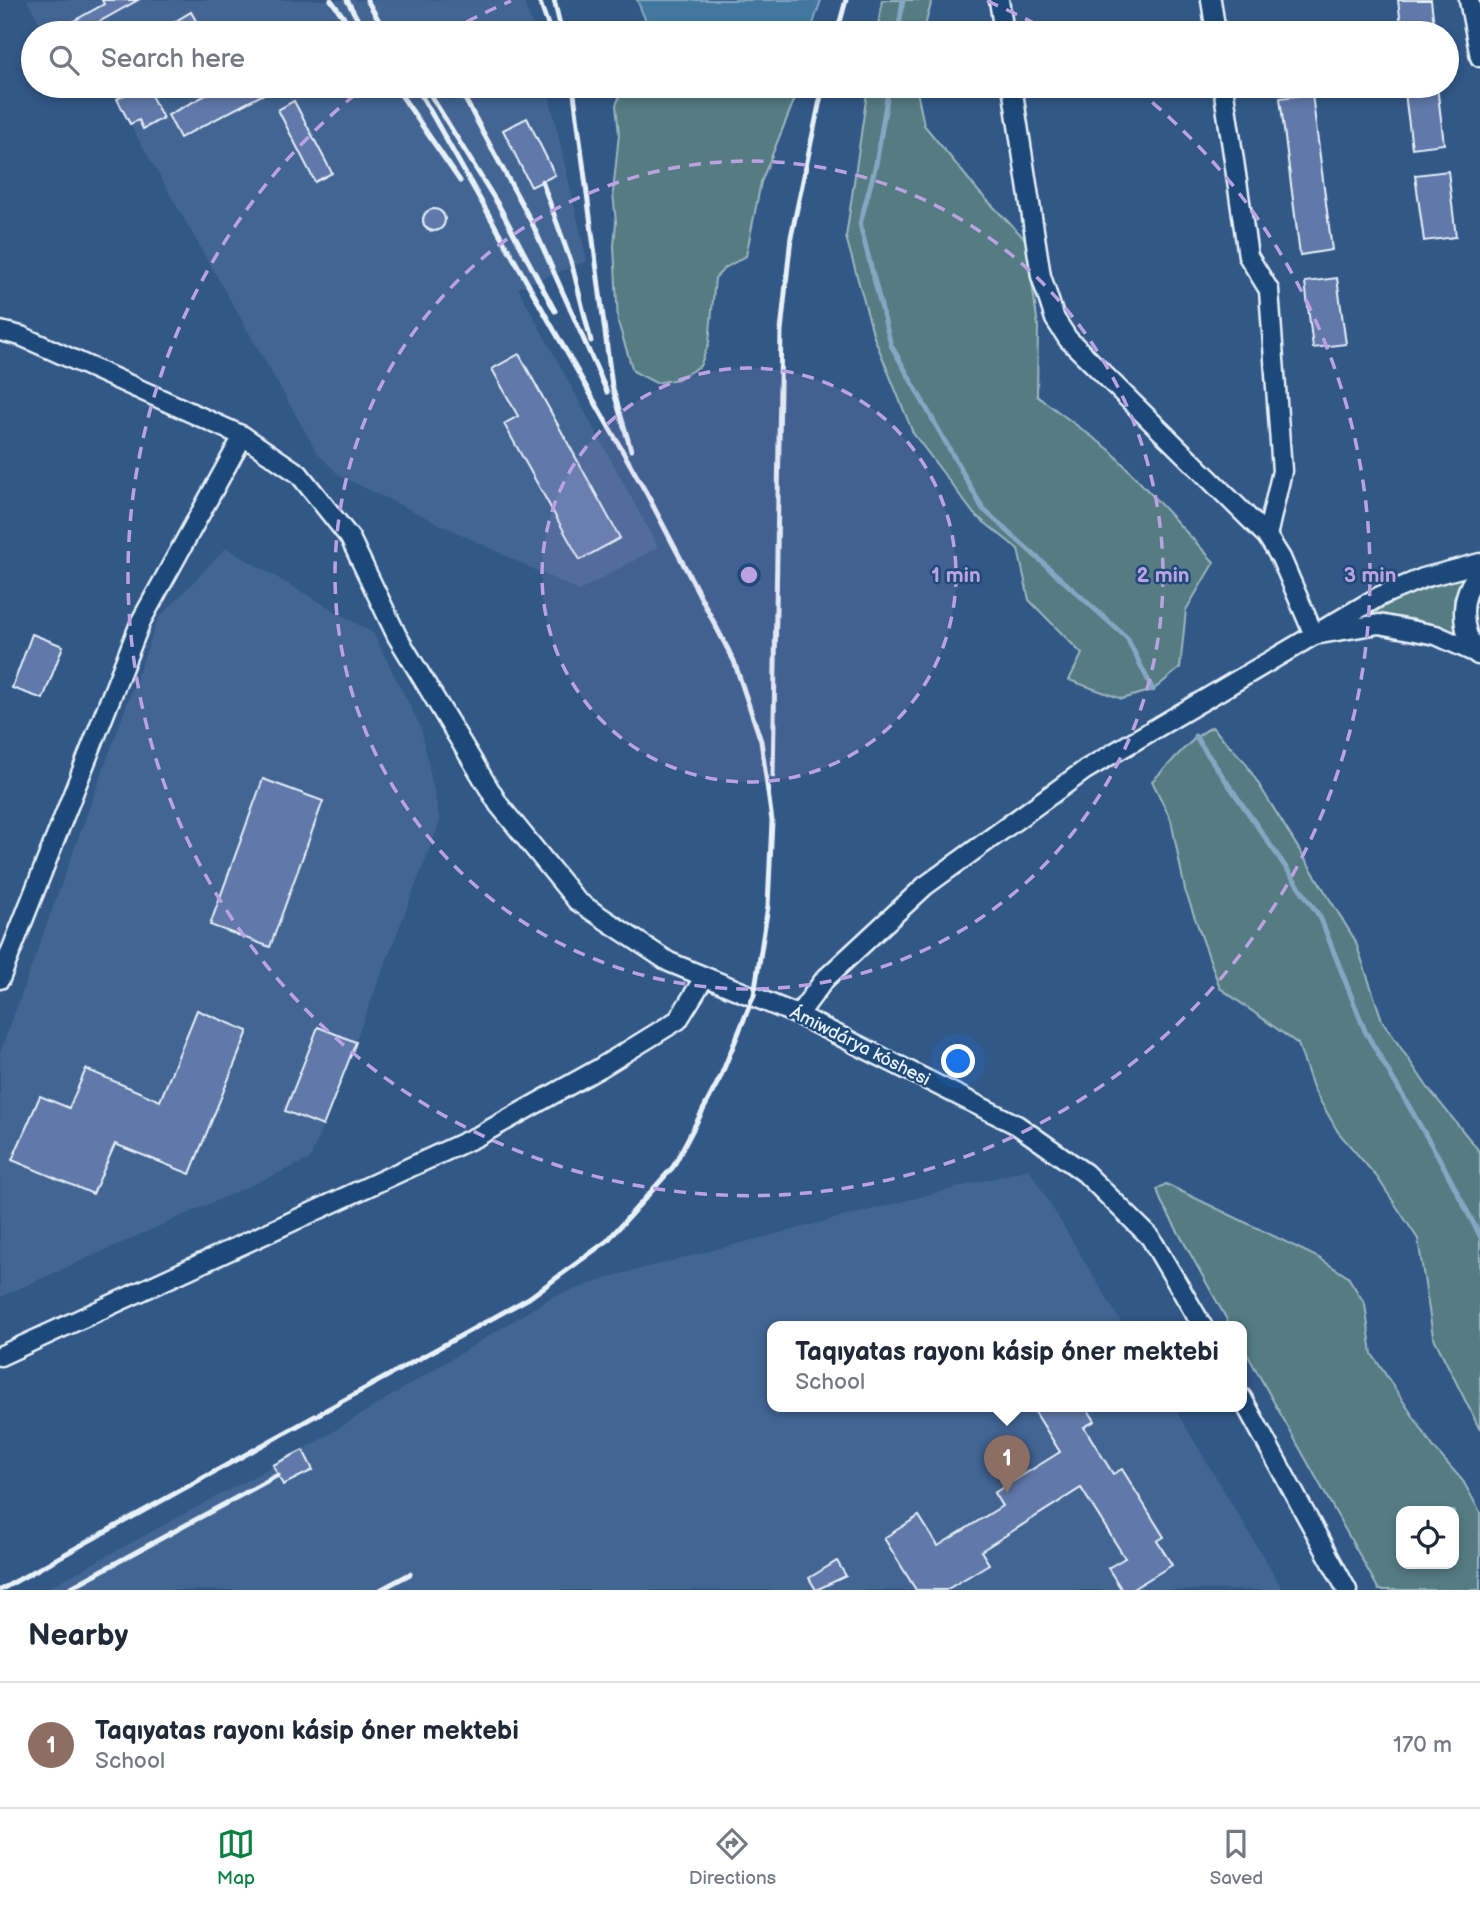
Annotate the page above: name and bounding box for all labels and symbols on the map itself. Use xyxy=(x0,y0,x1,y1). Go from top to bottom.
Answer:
centre of rings xyxy=(737,563,761,587)
text: 1 min xyxy=(931,563,981,588)
text: 2 min xyxy=(1136,563,1190,588)
text: 3 min xyxy=(1344,563,1396,588)
street label: Ámiwdárya kóshesi xyxy=(787,1000,934,1090)
your location xyxy=(941,1044,975,1078)
pin: 1 xyxy=(984,1435,1030,1493)

